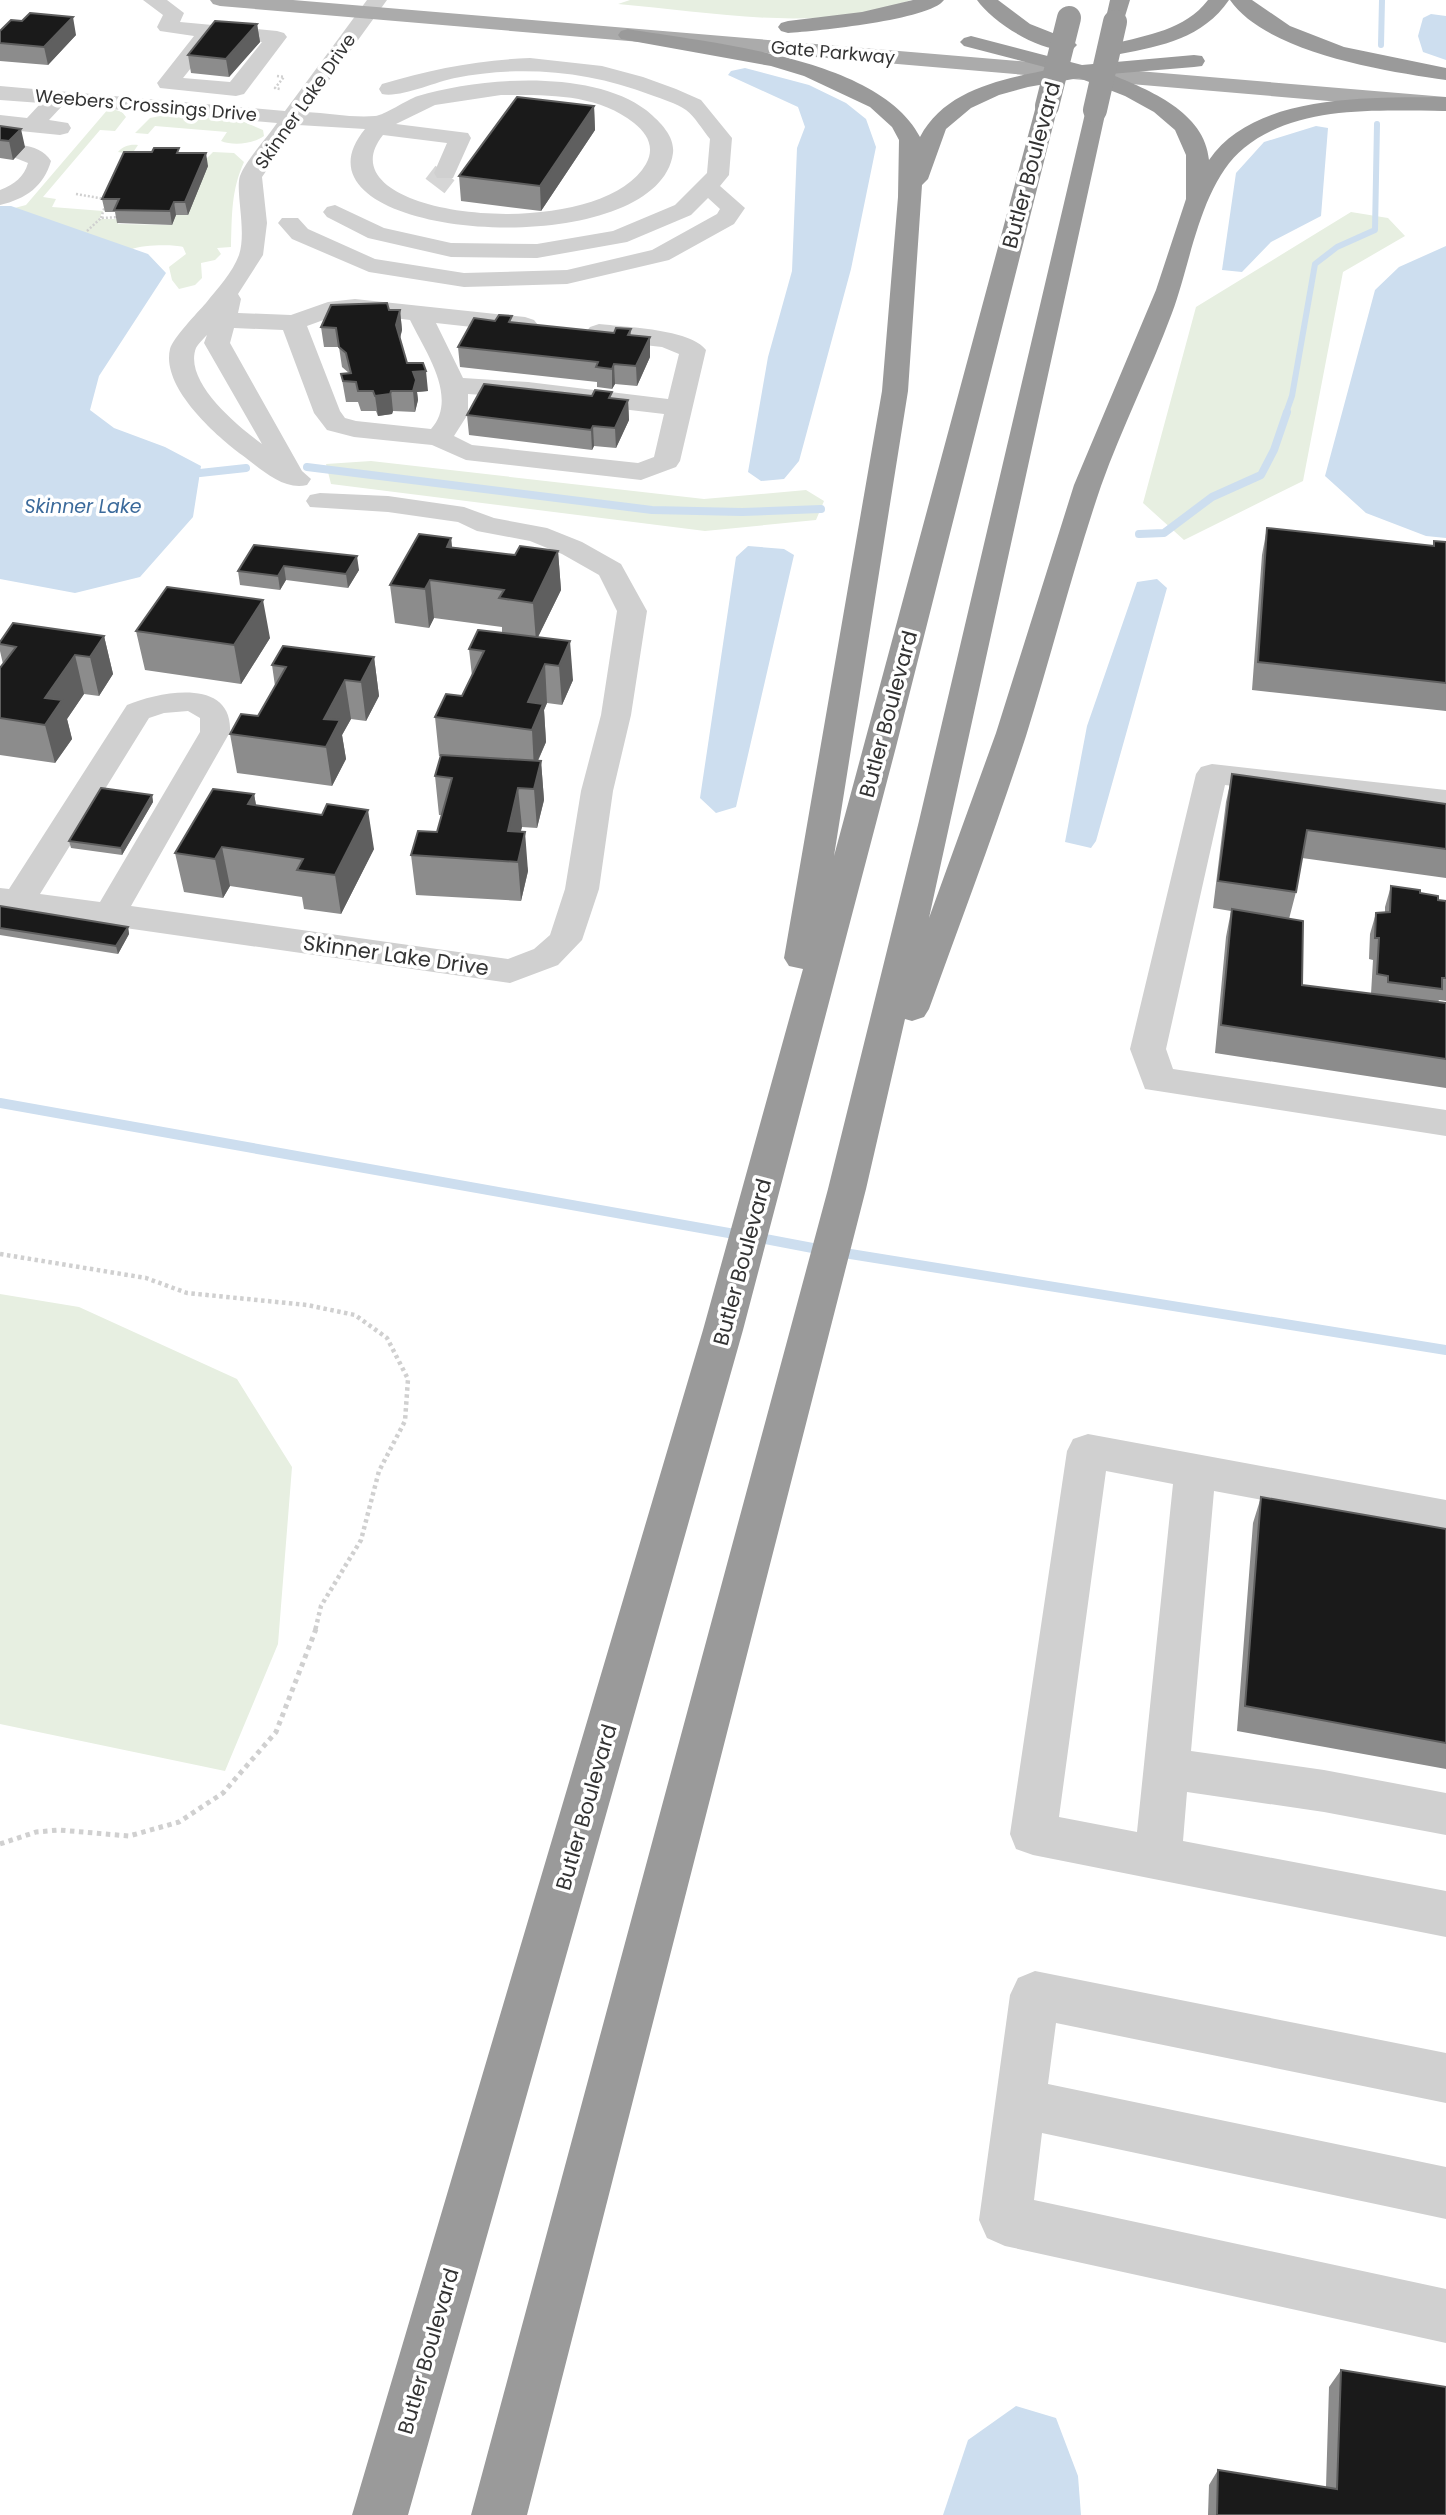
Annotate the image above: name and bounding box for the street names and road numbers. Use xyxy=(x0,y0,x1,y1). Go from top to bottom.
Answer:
street label: Skinner Lake Drive xyxy=(249,28,361,174)
street label: Gate Parkway xyxy=(770,34,896,70)
street label: Butler Boulevard xyxy=(995,78,1067,252)
street label: Weebers Crossings Drive xyxy=(34,83,258,127)
street label: Butler Boulevard xyxy=(852,627,924,801)
street label: Skinner Lake Drive xyxy=(301,928,491,982)
street label: Butler Boulevard xyxy=(706,1175,778,1349)
street label: Butler Boulevard xyxy=(548,1721,624,1893)
street label: Butler Boulevard xyxy=(390,2265,466,2437)

